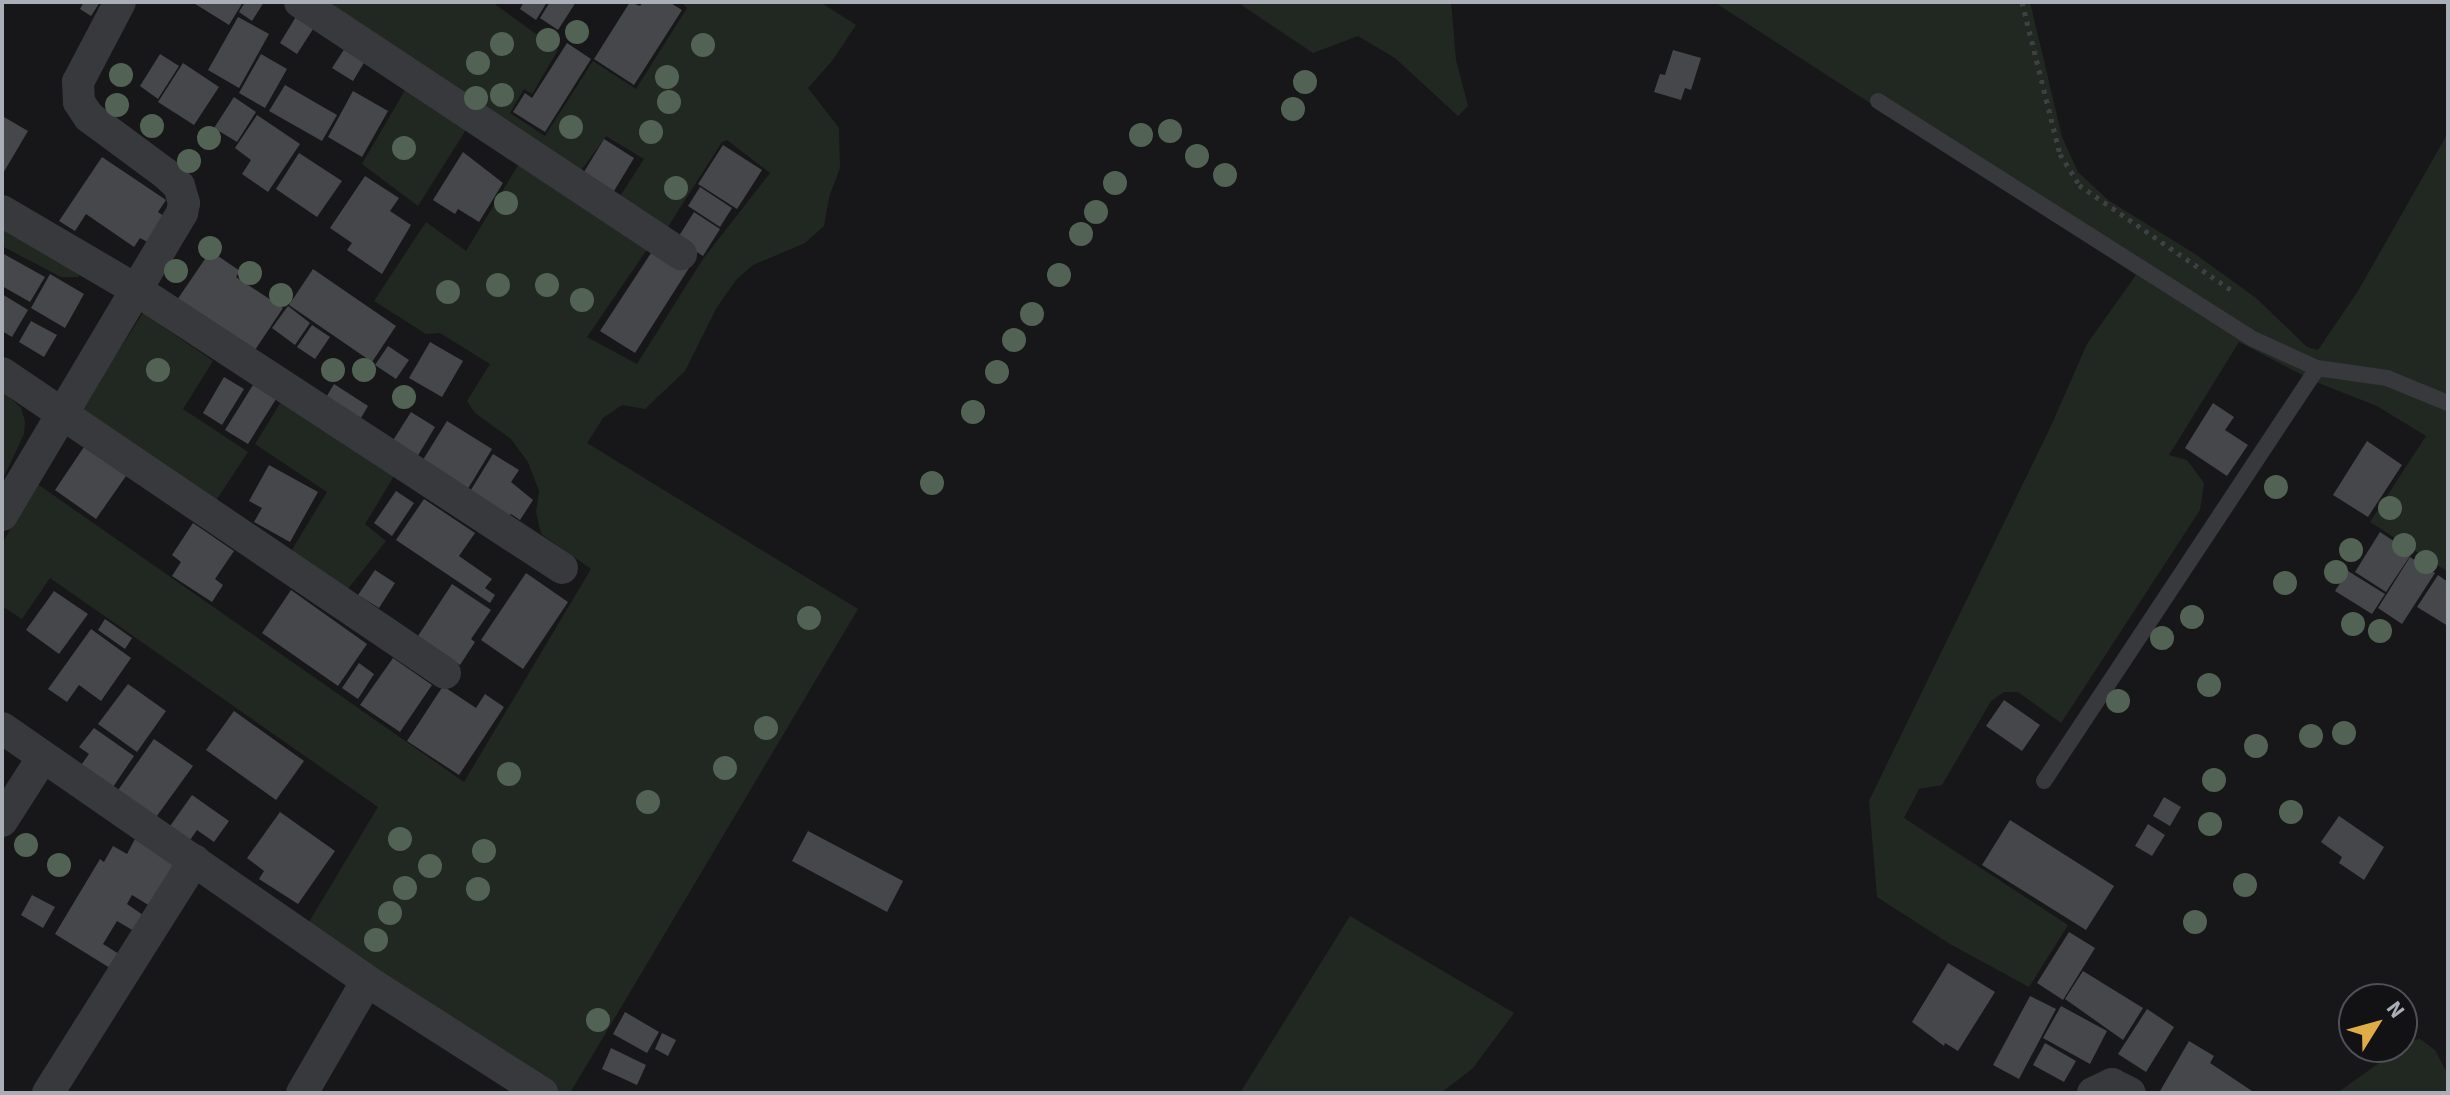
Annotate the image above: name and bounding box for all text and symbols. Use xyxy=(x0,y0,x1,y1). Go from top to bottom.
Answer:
north arrow xyxy=(2338,983,2418,1063)
text: N xyxy=(2378,994,2413,1025)

